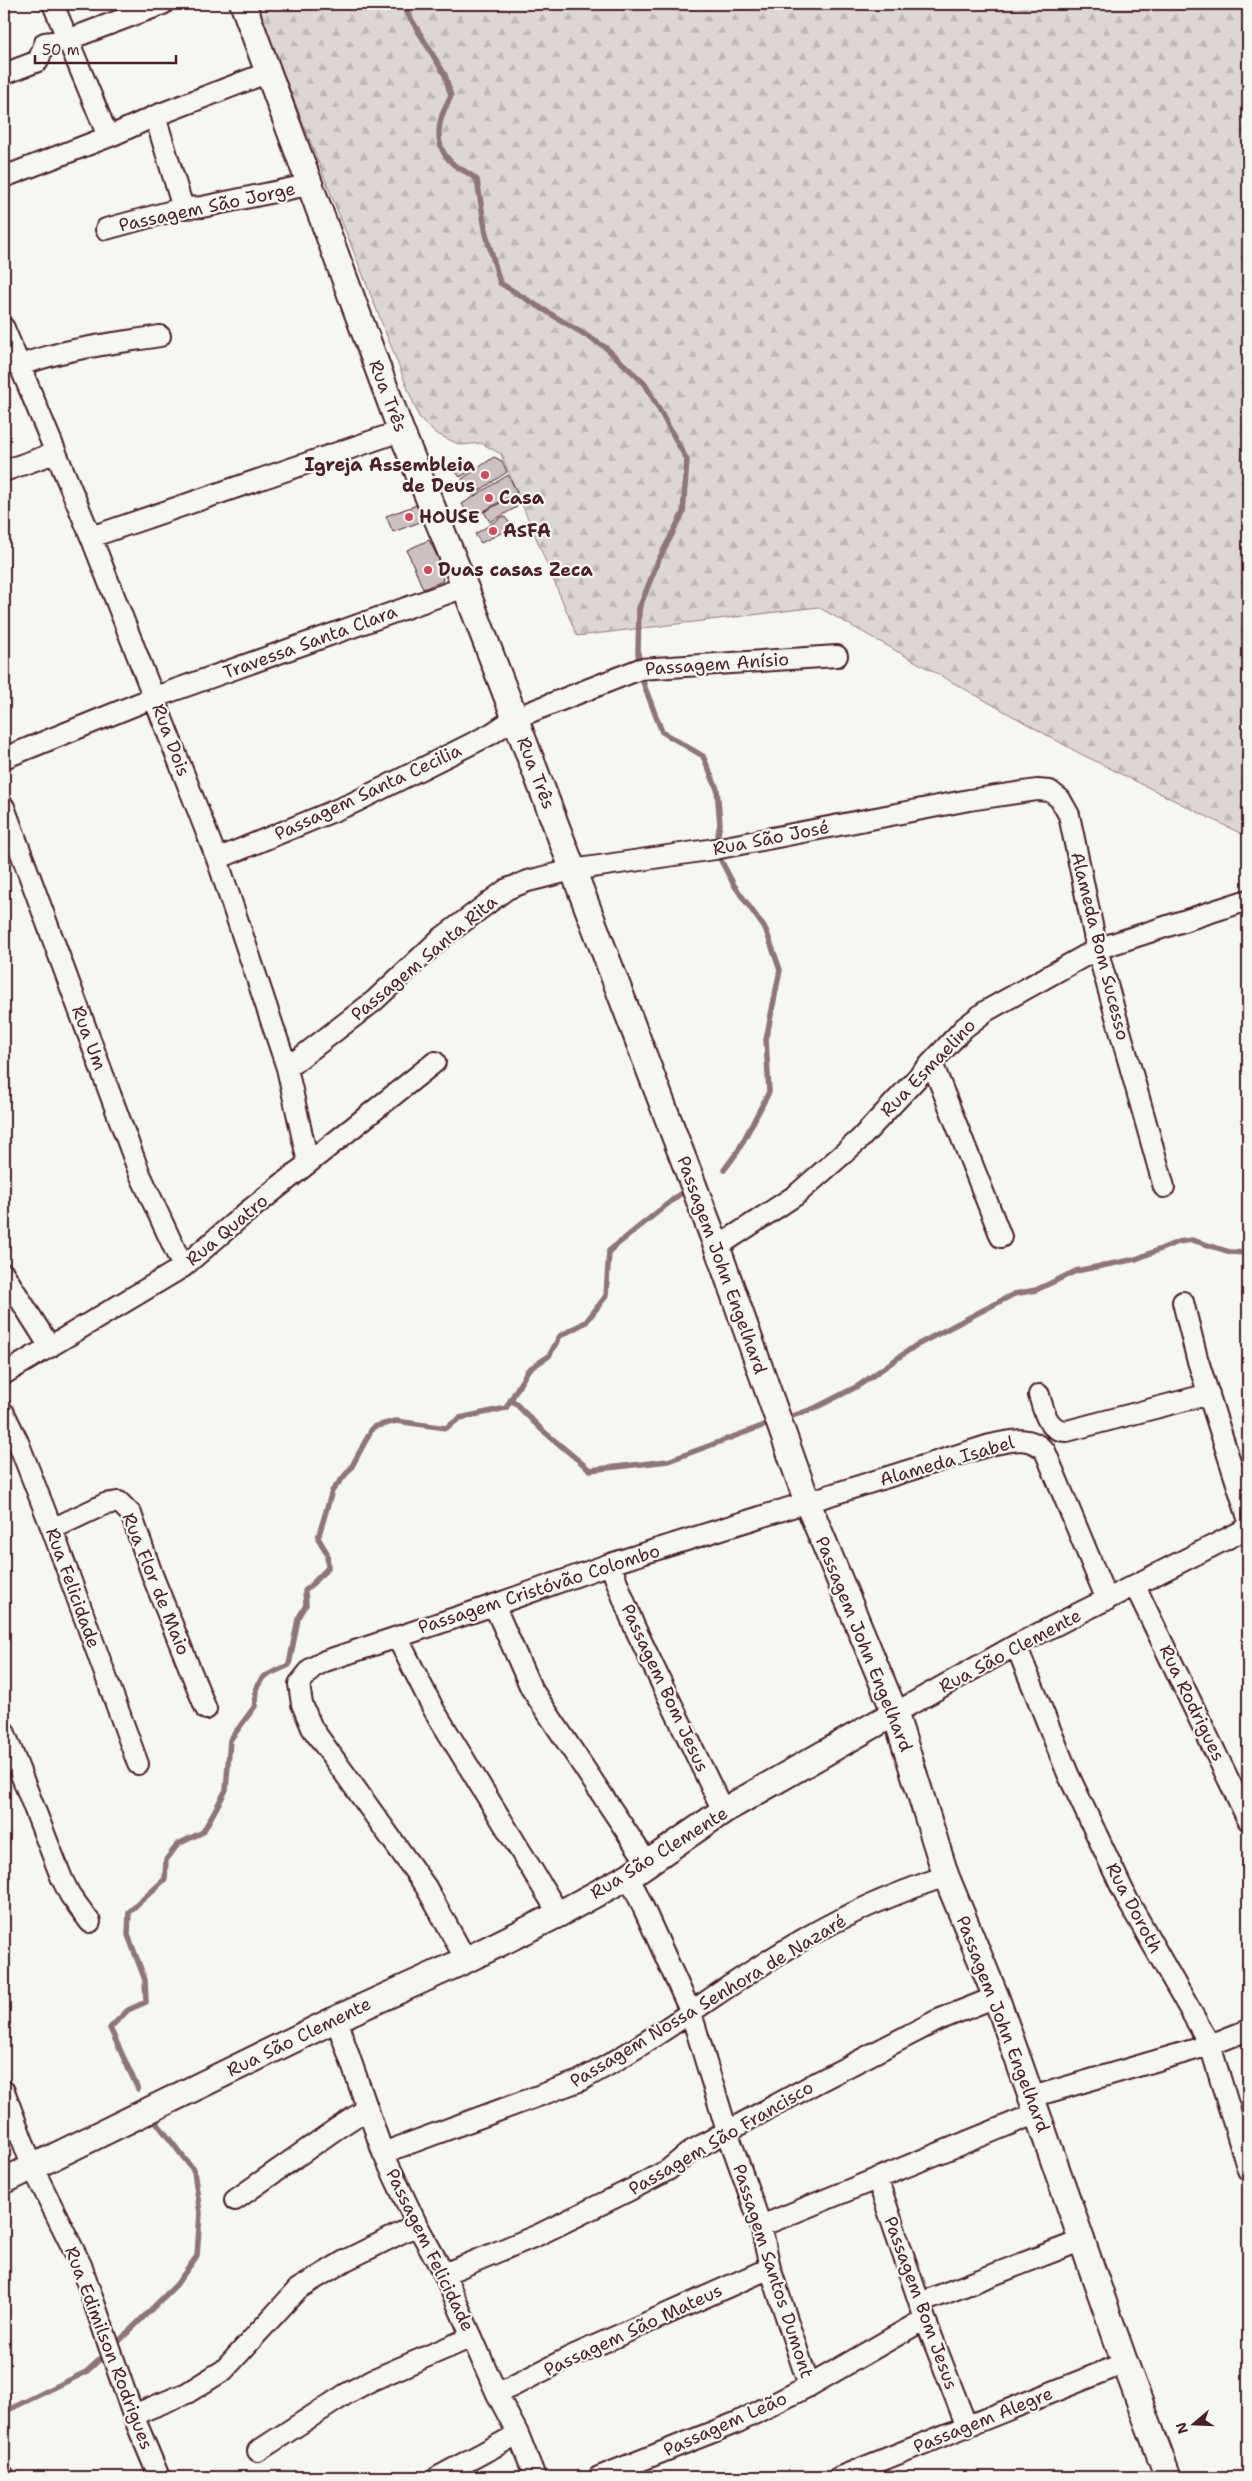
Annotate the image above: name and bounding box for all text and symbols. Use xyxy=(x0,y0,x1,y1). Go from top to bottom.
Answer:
scale bar xyxy=(35,32,176,64)
text: 50 m xyxy=(42,40,80,60)
street label: Passagem São Jorge xyxy=(117,177,297,237)
street label: Rua Três xyxy=(363,356,413,436)
place label: Igreja Assembleia de Deus xyxy=(305,453,476,498)
marker: Igreja Assembleia de Deus xyxy=(479,469,491,481)
place label: Casa xyxy=(499,486,545,510)
marker: Casa xyxy=(483,492,495,504)
place label: HOUSE xyxy=(419,505,480,529)
marker: HOUSE xyxy=(403,511,415,523)
place label: ASFA xyxy=(503,519,551,543)
marker: ASFA xyxy=(487,525,499,537)
place label: Duas casas Zeca xyxy=(438,558,593,582)
marker: Duas casas Zeca xyxy=(422,564,434,576)
street label: Travessa Santa Clara xyxy=(220,599,400,685)
street label: Passagem Anísio xyxy=(644,647,790,681)
street label: Rua Dois xyxy=(146,700,196,780)
street label: Rua Três xyxy=(511,733,561,813)
street label: Passagem Santa Cecilia xyxy=(271,738,465,846)
street label: Rua São José xyxy=(711,815,831,861)
street label: Alameda Bom Sucesso xyxy=(1065,849,1135,1043)
street label: Passagem Santa Rita xyxy=(346,890,502,1026)
street label: Rua Um xyxy=(66,1002,112,1074)
street label: Rua Esmaelino xyxy=(875,1014,981,1122)
street label: Passagem John Engelhard xyxy=(671,1153,773,1377)
street label: Rua Quatro xyxy=(181,1189,273,1271)
street label: Alameda Isabel xyxy=(877,1430,1018,1492)
street label: Rua Flor de Maio xyxy=(116,1509,196,1659)
street label: Rua Felicidade xyxy=(40,1525,106,1651)
street label: Passagem John Engelhard xyxy=(810,1533,918,1755)
street label: Passagem Cristóvão Colombo xyxy=(415,1539,663,1639)
street label: Passagem Bom Jesus xyxy=(616,1600,714,1776)
street label: Rua São Clemente xyxy=(935,1603,1085,1699)
street label: Rua Rodrigues xyxy=(1154,1641,1230,1765)
street label: Rua São Clemente xyxy=(586,1801,732,1905)
street label: Rua Doroth xyxy=(1100,1859,1168,1957)
street label: Passagem Nossa Senhora de Nazaré xyxy=(565,1909,851,2093)
street label: Passagem John Engelhard xyxy=(951,1912,1055,2136)
street label: Rua São Clemente xyxy=(223,1992,375,2082)
street label: Passagem São Francisco xyxy=(624,2075,818,2201)
street label: Passagem Santos Dumont xyxy=(727,2161,819,2381)
street label: Passagem Felicidade xyxy=(380,2165,480,2335)
street label: Passagem Bom Jesus xyxy=(878,2213,964,2393)
street label: Rua Edimilson Rodrigues xyxy=(59,2243,159,2453)
street label: Passagem São Mateus xyxy=(540,2278,726,2382)
street label: Passagem Alegre xyxy=(910,2381,1056,2459)
street label: Passagem Leão xyxy=(659,2386,791,2462)
north arrow xyxy=(1170,2398,1220,2448)
text: N xyxy=(1171,2420,1192,2436)

